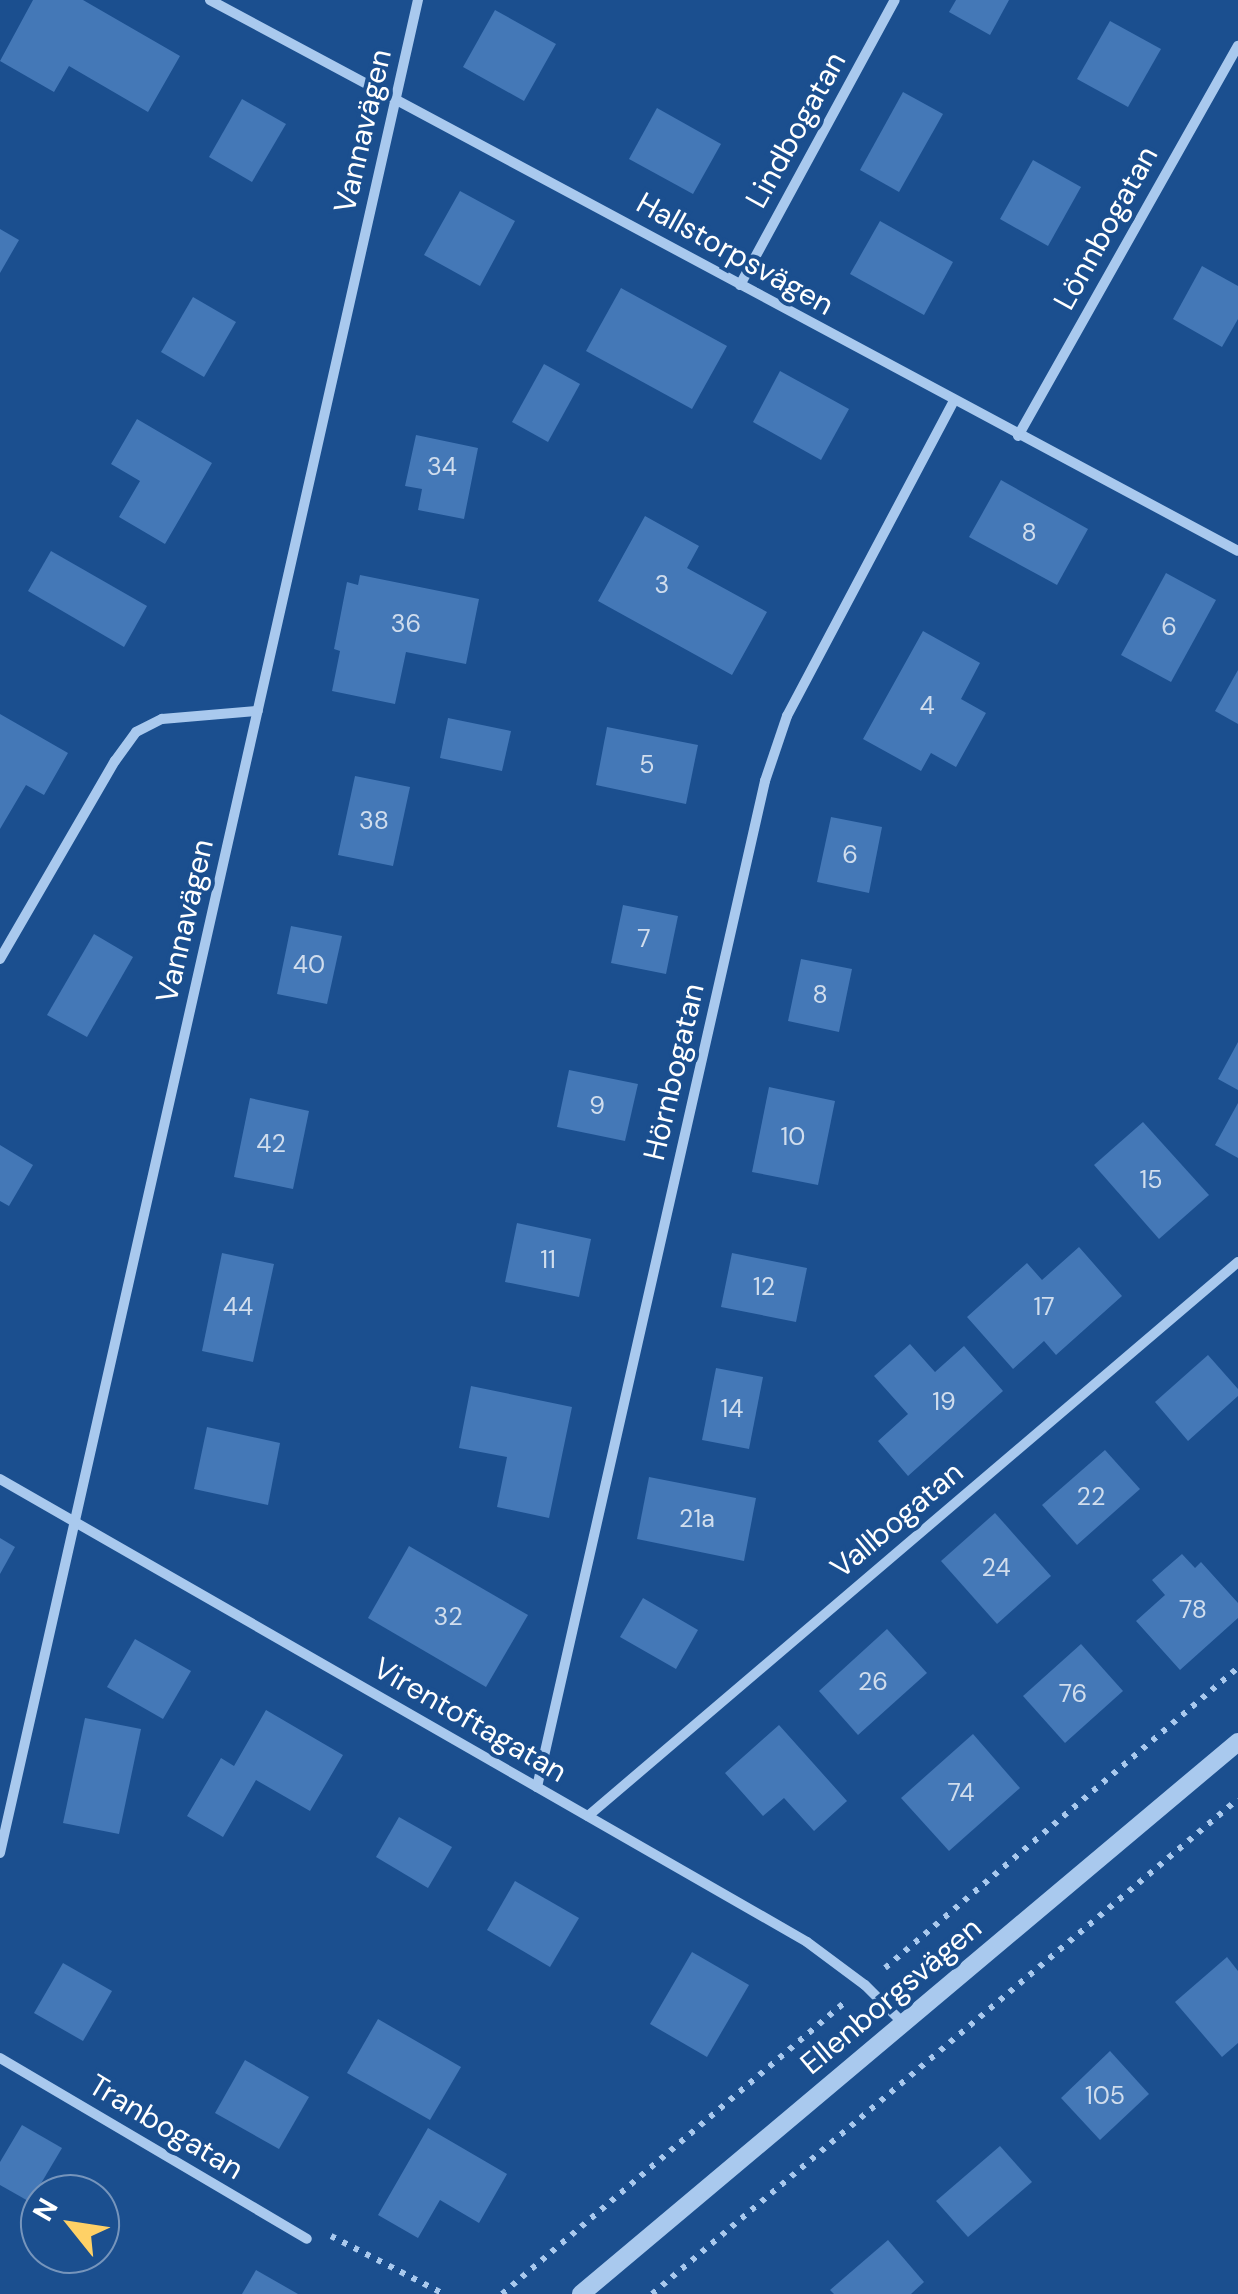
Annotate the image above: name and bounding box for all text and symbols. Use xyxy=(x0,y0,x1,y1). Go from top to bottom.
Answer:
street label: Vannavägen xyxy=(327,46,399,216)
street label: Lindbogatan xyxy=(738,46,854,214)
street label: Lönnbogatan xyxy=(1046,140,1166,316)
street label: Hallstorpsvägen xyxy=(630,185,840,323)
house number: 34 xyxy=(427,452,457,482)
house number: 8 xyxy=(1021,518,1037,548)
house number: 3 xyxy=(655,570,669,600)
house number: 36 xyxy=(391,609,421,639)
house number: 6 xyxy=(1161,612,1177,642)
house number: 4 xyxy=(919,691,935,721)
house number: 5 xyxy=(639,750,655,780)
house number: 38 xyxy=(359,806,389,836)
street label: Vannavägen xyxy=(149,836,221,1006)
house number: 6 xyxy=(842,840,858,870)
house number: 7 xyxy=(637,924,651,954)
house number: 40 xyxy=(293,950,325,980)
street label: Hörnbogatan xyxy=(636,980,712,1164)
house number: 8 xyxy=(812,980,828,1010)
house number: 9 xyxy=(589,1091,605,1121)
house number: 10 xyxy=(781,1122,805,1152)
house number: 42 xyxy=(256,1129,286,1159)
house number: 15 xyxy=(1139,1165,1163,1195)
house number: 11 xyxy=(540,1245,556,1275)
house number: 12 xyxy=(753,1272,775,1302)
house number: 44 xyxy=(223,1292,253,1322)
house number: 17 xyxy=(1033,1292,1055,1322)
house number: 19 xyxy=(932,1387,956,1417)
house number: 14 xyxy=(721,1394,743,1424)
street label: Vallbogatan xyxy=(823,1454,971,1586)
house number: 22 xyxy=(1077,1482,1105,1512)
house number: 21a xyxy=(679,1504,715,1534)
house number: 24 xyxy=(981,1553,1011,1583)
house number: 78 xyxy=(1179,1595,1207,1625)
house number: 32 xyxy=(433,1602,463,1632)
street label: Virentoftagatan xyxy=(367,1650,573,1790)
house number: 26 xyxy=(858,1667,888,1697)
house number: 76 xyxy=(1059,1679,1087,1709)
house number: 74 xyxy=(947,1778,975,1808)
street label: Ellenborgsvägen xyxy=(793,1910,989,2082)
street label: Tranbogatan xyxy=(82,2067,250,2187)
house number: 105 xyxy=(1085,2081,1125,2111)
north arrow xyxy=(20,2174,120,2274)
text: N xyxy=(24,2192,66,2228)

